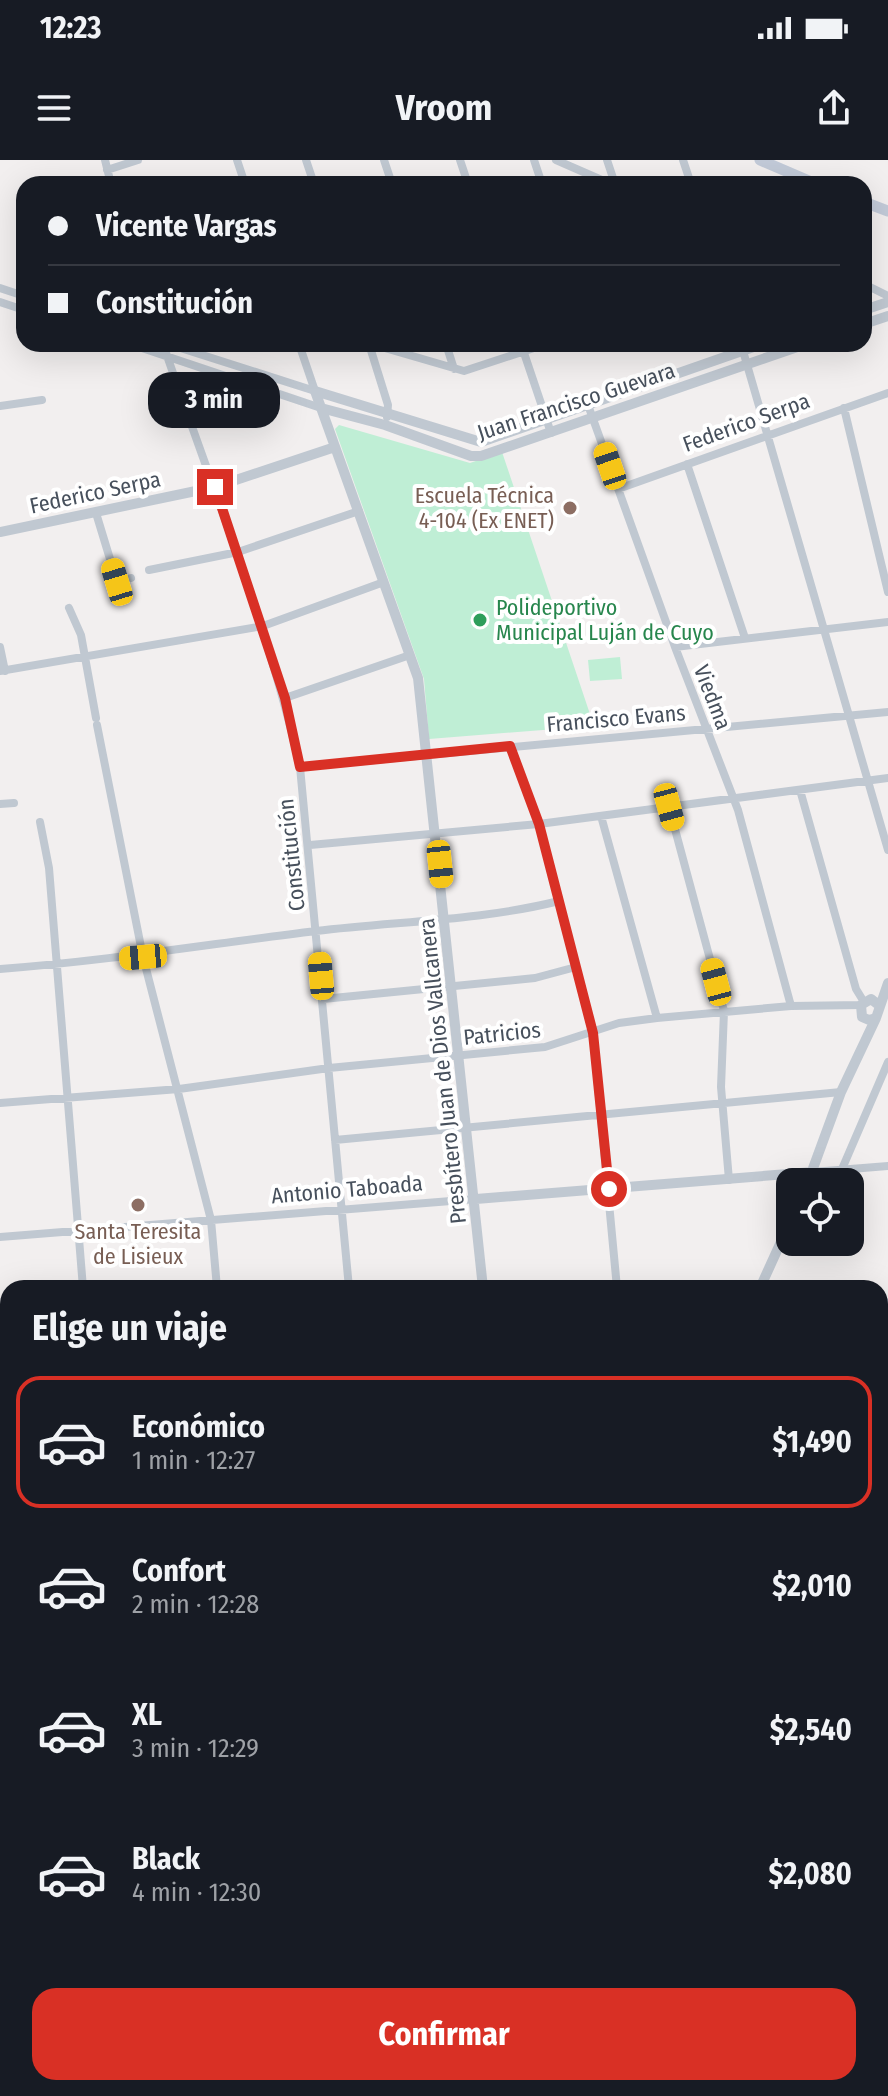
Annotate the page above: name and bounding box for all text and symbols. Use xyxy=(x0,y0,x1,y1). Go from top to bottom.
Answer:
text: 12:23 xyxy=(40,10,102,46)
icon: menu xyxy=(32,86,76,130)
text: Vroom xyxy=(396,86,492,130)
icon: share xyxy=(812,86,856,130)
text: Vicente Vargas xyxy=(96,208,277,244)
text: Constitución xyxy=(96,285,253,321)
street label: Juan Francisco Guevara xyxy=(474,357,678,446)
callout: 3 min xyxy=(149,371,281,427)
text: 3 min xyxy=(185,384,243,415)
street label: Federico Serpa xyxy=(679,387,813,458)
car xyxy=(591,439,629,493)
street label: Federico Serpa xyxy=(27,465,163,520)
route end xyxy=(197,469,233,505)
place label: Escuela Técnica 4-104 (Ex ENET) xyxy=(415,482,554,534)
marker: Escuela Técnica 4-104 (Ex ENET) xyxy=(561,499,579,517)
car xyxy=(99,556,135,608)
place label: Polideportivo Municipal Luján de Cuyo xyxy=(496,594,714,646)
marker: Polideportivo Municipal Luján de Cuyo xyxy=(471,611,489,629)
street label: Viedma xyxy=(688,661,737,733)
street label: Francisco Evans xyxy=(545,699,687,738)
car xyxy=(651,781,687,833)
street label: Constitución xyxy=(272,797,311,912)
car xyxy=(426,839,454,889)
street label: Presbítero Juan de Dios Vallcanera xyxy=(413,917,472,1225)
car xyxy=(118,943,168,971)
car xyxy=(307,951,335,1001)
car xyxy=(698,956,734,1008)
street label: Patricios xyxy=(462,1016,542,1051)
map controls xyxy=(776,1168,864,1256)
button: locate xyxy=(776,1168,864,1256)
street label: Antonio Taboada xyxy=(270,1169,424,1210)
route start xyxy=(591,1171,627,1207)
marker: Santa Teresita de Lisieux xyxy=(129,1196,147,1214)
place label: Santa Teresita de Lisieux xyxy=(75,1218,201,1270)
text: Elige un viaje xyxy=(32,1306,227,1350)
icon: car xyxy=(36,1406,108,1478)
text: Económico xyxy=(132,1409,265,1445)
text: $1,490 xyxy=(773,1424,852,1460)
text: 1 min · 12:27 xyxy=(132,1445,255,1476)
icon: car xyxy=(36,1550,108,1622)
text: Confort xyxy=(132,1553,226,1589)
text: $2,010 xyxy=(772,1568,852,1604)
text: 2 min · 12:28 xyxy=(132,1589,259,1620)
icon: car xyxy=(36,1694,108,1766)
text: XL xyxy=(132,1697,162,1733)
text: $2,540 xyxy=(770,1712,852,1748)
text: 3 min · 12:29 xyxy=(132,1733,259,1764)
icon: car xyxy=(36,1838,108,1910)
text: Black xyxy=(132,1841,200,1877)
text: $2,080 xyxy=(769,1856,852,1892)
text: 4 min · 12:30 xyxy=(132,1877,261,1908)
button: Confirmar xyxy=(32,1988,856,2080)

